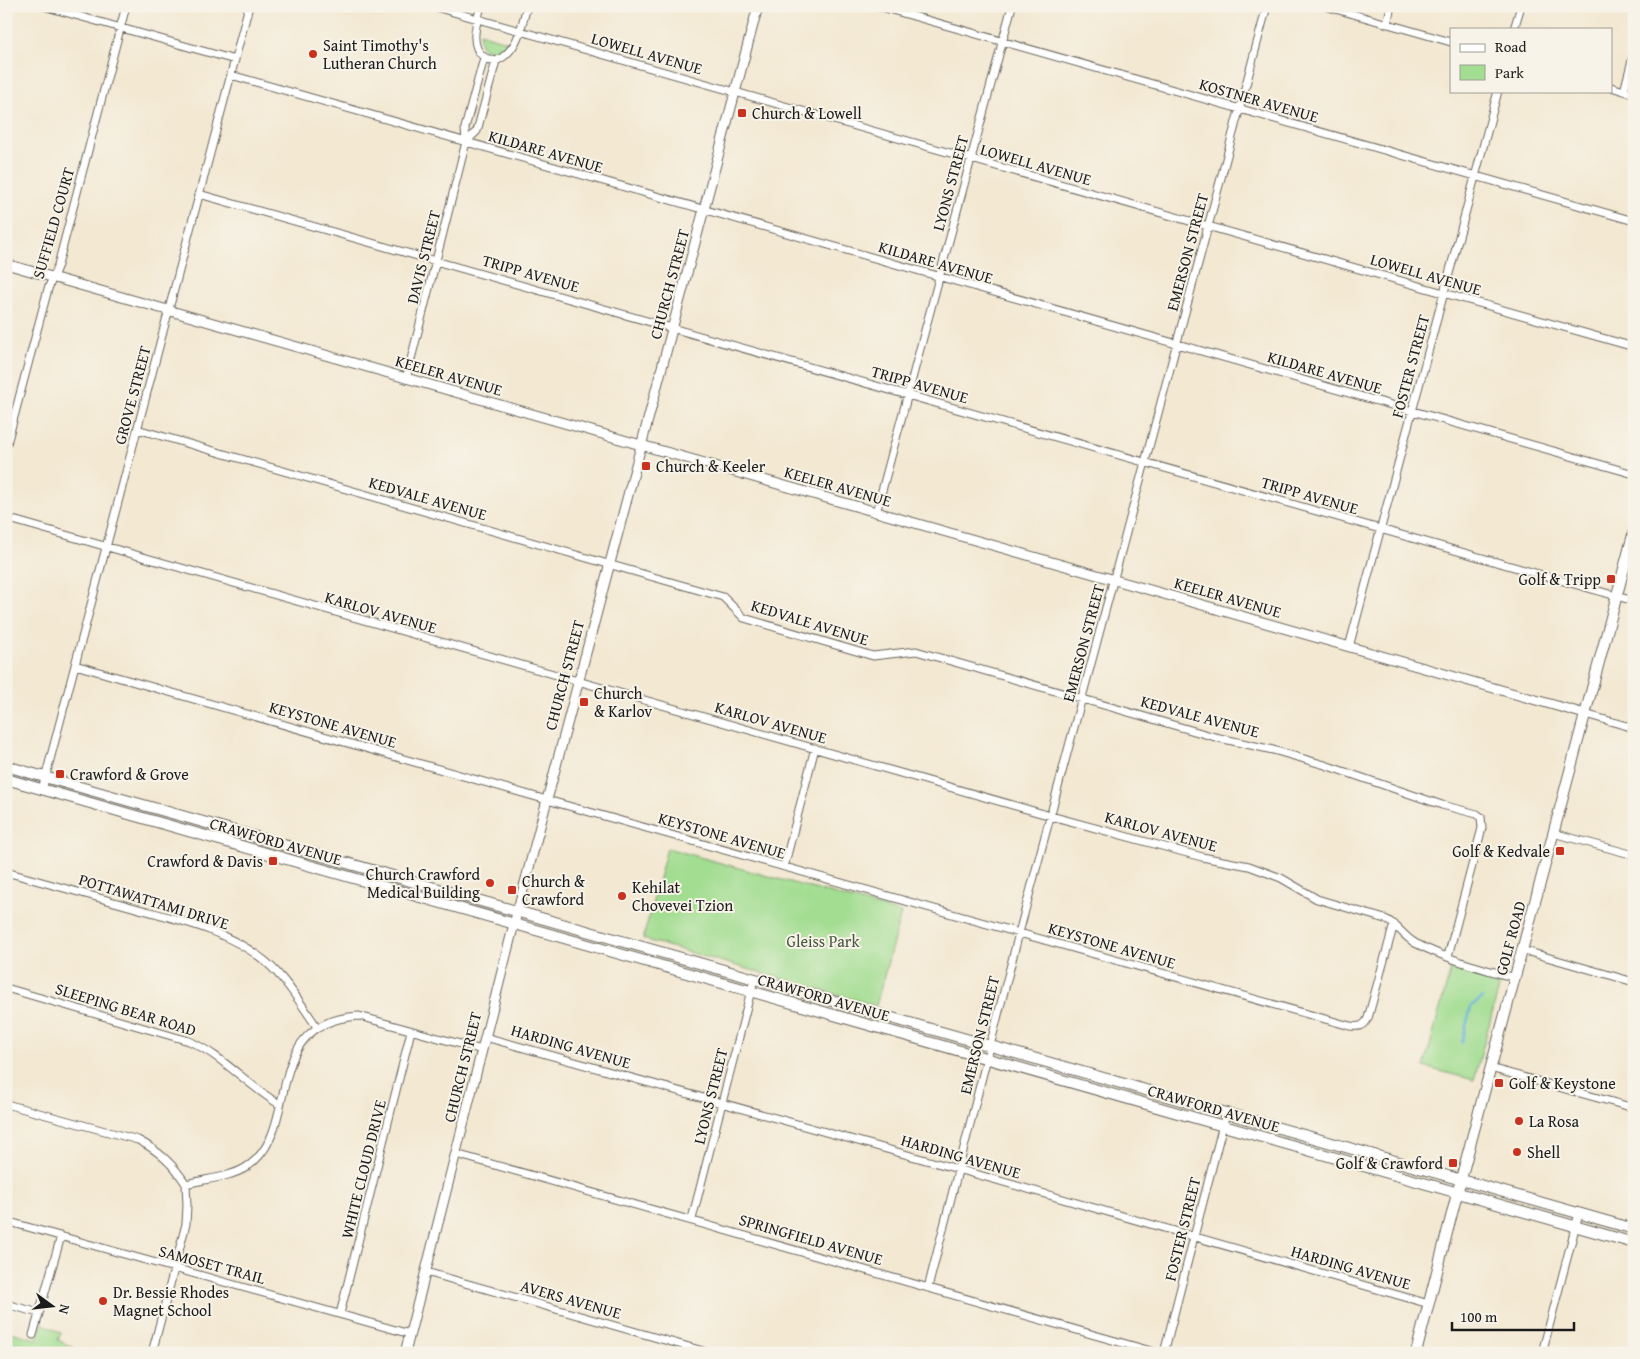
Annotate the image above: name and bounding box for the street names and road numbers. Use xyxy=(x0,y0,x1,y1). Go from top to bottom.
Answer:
street label: LOWELL AVENUE xyxy=(589,26,705,80)
street label: KOSTNER AVENUE xyxy=(1197,72,1321,128)
street label: KILDARE AVENUE xyxy=(486,123,606,179)
street label: LYONS STREET xyxy=(926,132,974,234)
street label: LOWELL AVENUE xyxy=(978,137,1094,191)
street label: SUFFIELD COURT xyxy=(26,164,80,281)
street label: EMERSON STREET xyxy=(1160,190,1214,314)
street label: DAVIS STREET xyxy=(400,208,446,306)
street label: CHURCH STREET xyxy=(643,226,695,342)
street label: KILDARE AVENUE xyxy=(876,234,996,290)
street label: LOWELL AVENUE xyxy=(1368,247,1484,301)
street label: TRIPP AVENUE xyxy=(480,248,582,298)
street label: FOSTER STREET xyxy=(1385,312,1435,420)
street label: GROVE STREET xyxy=(107,343,157,447)
street label: KILDARE AVENUE xyxy=(1265,344,1385,400)
street label: KEELER AVENUE xyxy=(393,348,505,402)
street label: TRIPP AVENUE xyxy=(869,359,971,409)
street label: KEELER AVENUE xyxy=(782,459,894,513)
street label: KEDVALE AVENUE xyxy=(366,470,490,526)
street label: TRIPP AVENUE xyxy=(1259,470,1361,520)
street label: KEELER AVENUE xyxy=(1172,570,1284,624)
street label: EMERSON STREET xyxy=(1056,581,1110,705)
street label: KARLOV AVENUE xyxy=(322,585,440,639)
street label: KEDVALE AVENUE xyxy=(748,593,872,651)
street label: CHURCH STREET xyxy=(538,617,590,733)
street label: KEDVALE AVENUE xyxy=(1138,689,1262,743)
street label: KEYSTONE AVENUE xyxy=(266,694,400,754)
street label: KARLOV AVENUE xyxy=(712,695,830,749)
street label: KARLOV AVENUE xyxy=(1102,804,1220,858)
street label: KEYSTONE AVENUE xyxy=(655,805,789,865)
street label: CRAWFORD AVENUE xyxy=(207,811,345,871)
street label: POTTAWATTAMI DRIVE xyxy=(76,867,232,935)
street label: GOLF ROAD xyxy=(1489,898,1532,978)
street label: KEYSTONE AVENUE xyxy=(1045,915,1179,975)
street label: CRAWFORD AVENUE xyxy=(755,967,893,1027)
street label: EMERSON STREET xyxy=(953,973,1005,1097)
street label: SLEEPING BEAR ROAD xyxy=(53,976,200,1042)
street label: CHURCH STREET xyxy=(437,1009,487,1125)
street label: HARDING AVENUE xyxy=(508,1017,634,1075)
street label: LYONS STREET xyxy=(686,1045,734,1147)
street label: CRAWFORD AVENUE xyxy=(1145,1078,1283,1138)
street label: WHITE CLOUD DRIVE xyxy=(334,1097,392,1241)
street label: HARDING AVENUE xyxy=(898,1127,1024,1185)
street label: FOSTER STREET xyxy=(1158,1175,1207,1283)
street label: SPRINGFIELD AVENUE xyxy=(736,1207,886,1271)
street label: SAMOSET TRAIL xyxy=(156,1238,268,1290)
street label: HARDING AVENUE xyxy=(1288,1238,1414,1296)
street label: AVERS AVENUE xyxy=(518,1273,624,1325)

